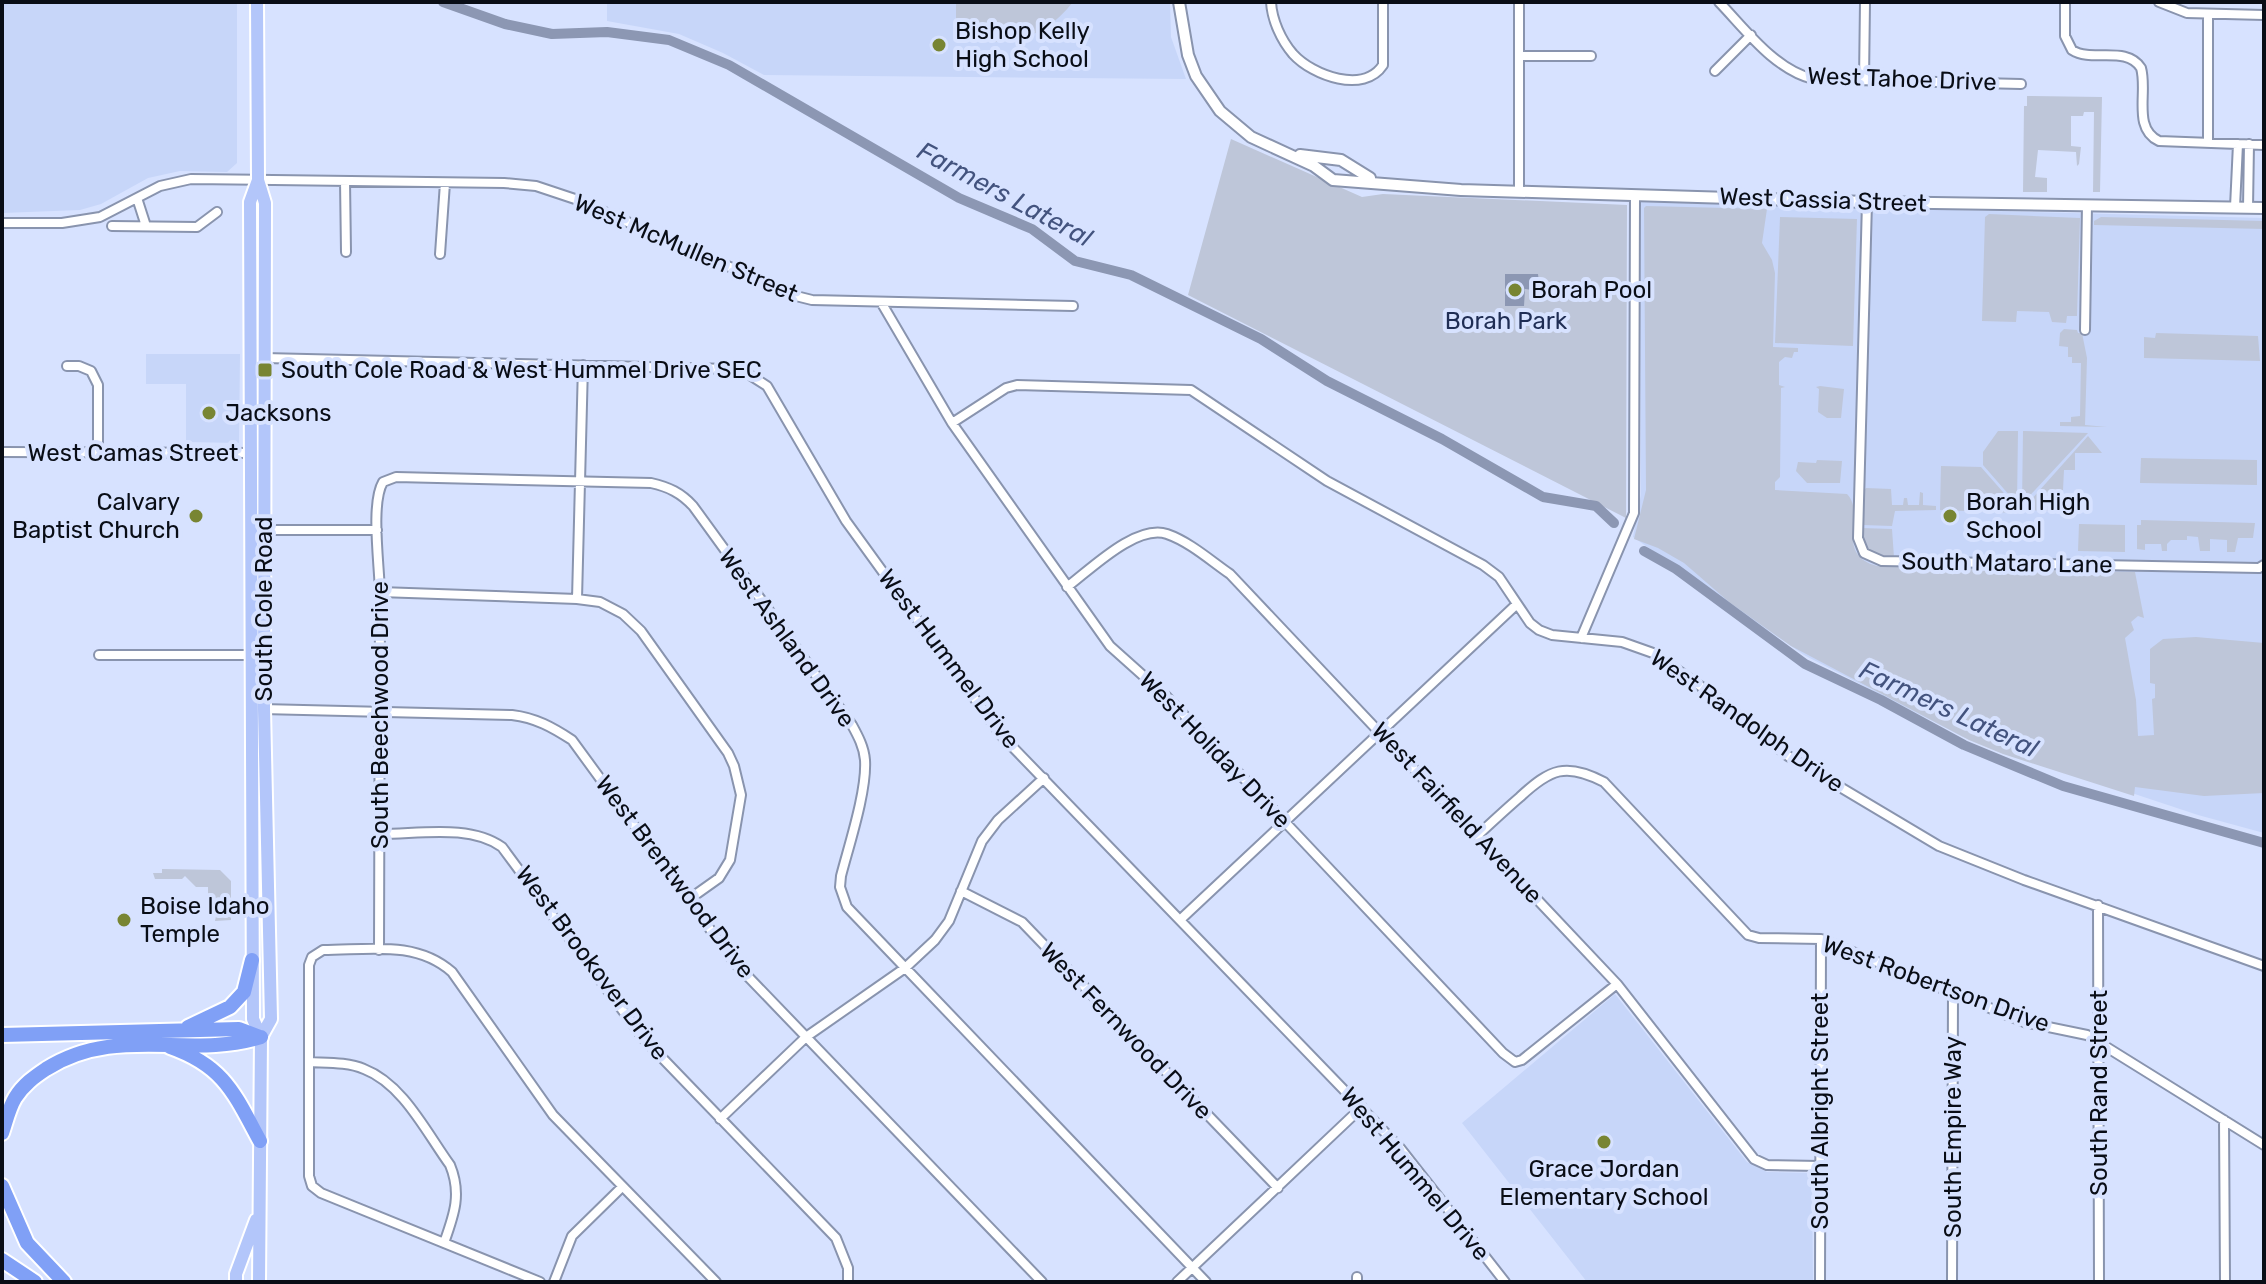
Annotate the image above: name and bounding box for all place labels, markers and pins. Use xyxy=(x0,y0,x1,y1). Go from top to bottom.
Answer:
place label: Bishop Kelly High School xyxy=(955,17,1090,73)
marker: Bishop Kelly High School xyxy=(930,36,948,54)
place label: Borah Pool xyxy=(1531,276,1652,304)
marker: Borah Pool xyxy=(1506,281,1524,299)
place label: South Cole Road & West Hummel Drive SEC xyxy=(281,356,762,384)
marker: South Cole Road & West Hummel Drive SEC xyxy=(256,361,274,379)
place label: Jacksons xyxy=(225,399,332,427)
marker: Jacksons xyxy=(200,404,218,422)
place label: Calvary Baptist Church xyxy=(12,488,180,544)
place label: Borah High School xyxy=(1966,488,2090,544)
marker: Calvary Baptist Church xyxy=(187,507,205,525)
marker: Borah High School xyxy=(1941,507,1959,525)
place label: Boise Idaho Temple xyxy=(140,892,270,948)
marker: Boise Idaho Temple xyxy=(115,911,133,929)
marker: Grace Jordan Elementary School xyxy=(1595,1133,1613,1151)
place label: Grace Jordan Elementary School xyxy=(1499,1155,1709,1211)

